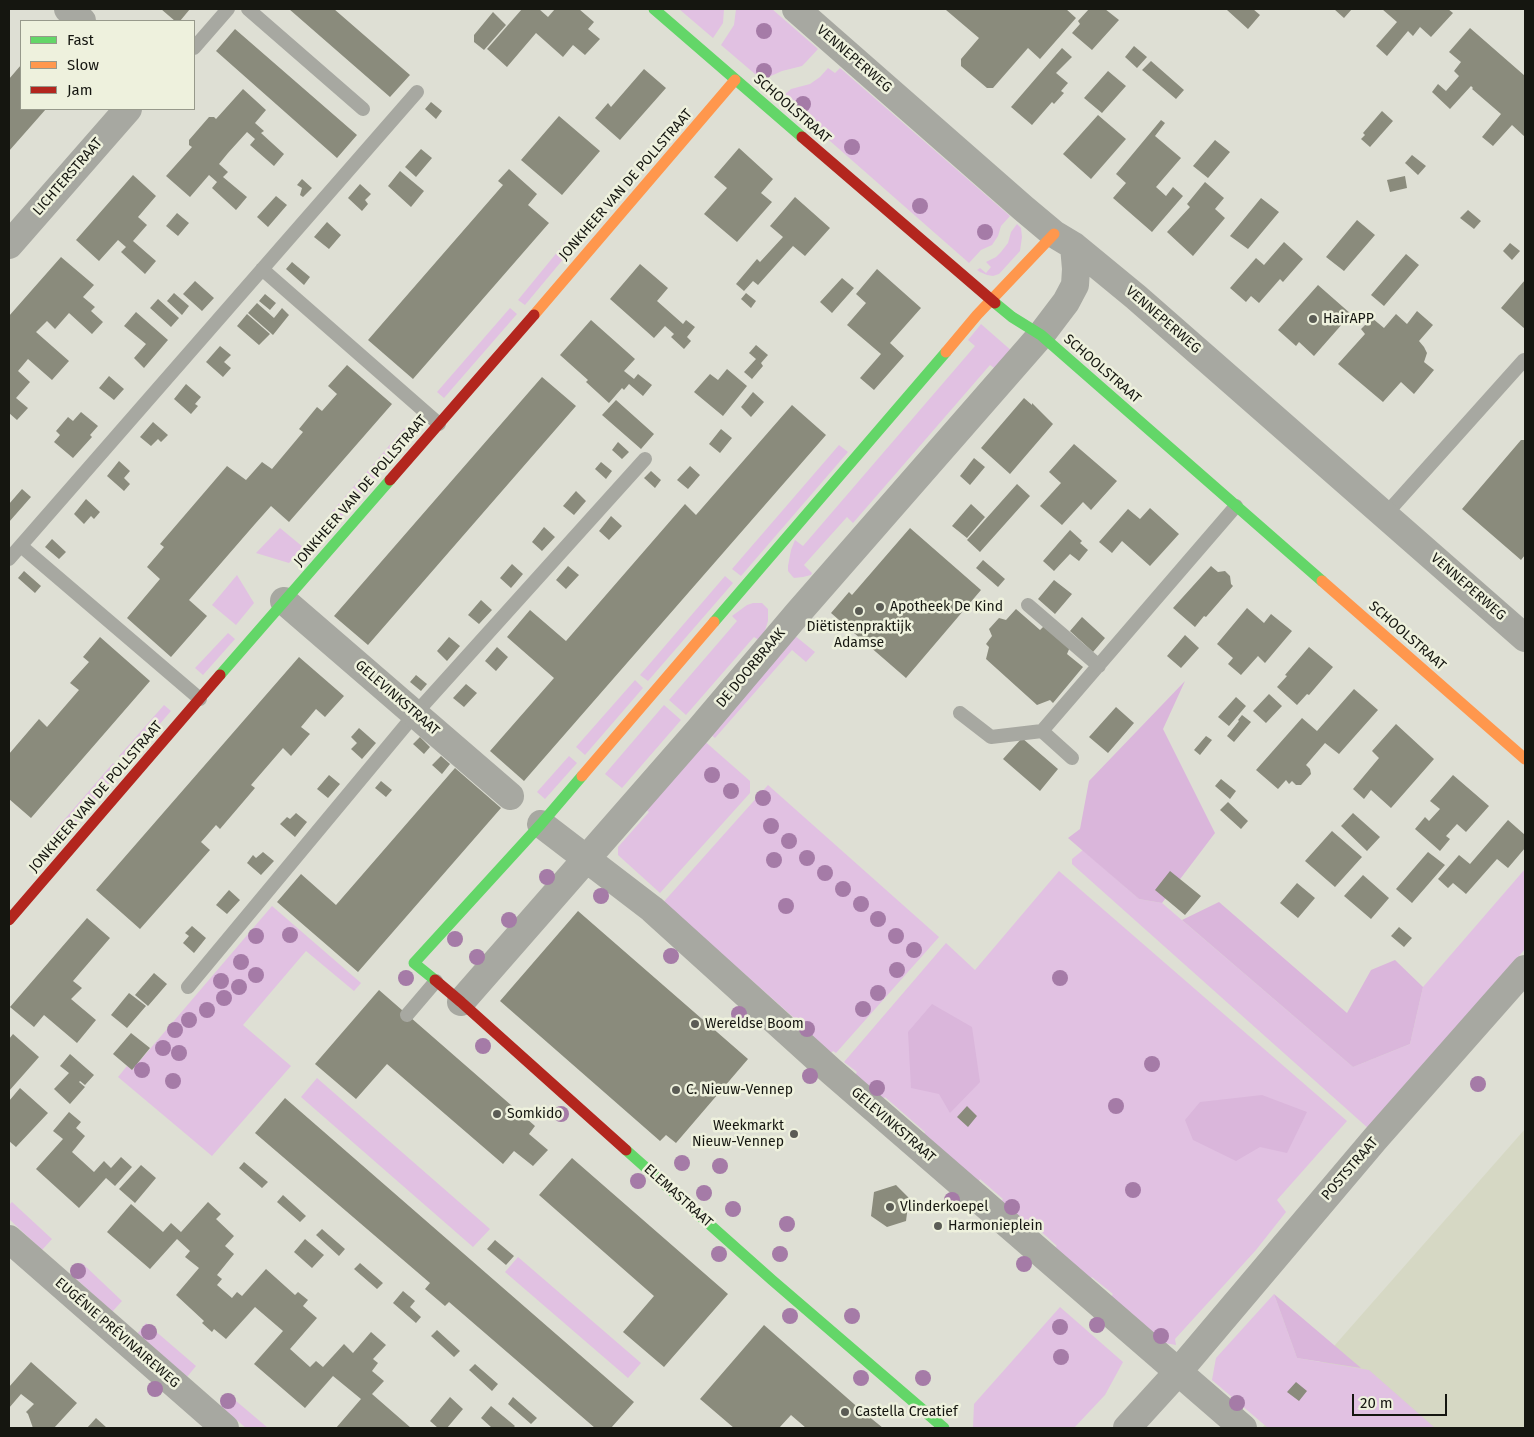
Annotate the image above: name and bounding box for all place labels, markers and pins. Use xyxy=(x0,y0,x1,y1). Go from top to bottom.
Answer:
place label: HairAPP xyxy=(1323,311,1374,327)
marker: HairAPP xyxy=(1307,313,1319,325)
place label: Apotheek De Kind xyxy=(890,599,1003,615)
marker: Apotheek De Kind xyxy=(874,601,886,613)
marker: Diëtistenpraktijk Adamse xyxy=(853,605,865,617)
place label: Diëtistenpraktijk Adamse xyxy=(807,619,911,652)
place label: Wereldse Boom xyxy=(705,1016,804,1032)
marker: Wereldse Boom xyxy=(689,1018,701,1030)
place label: C. Nieuw-Vennep xyxy=(686,1082,793,1098)
marker: C. Nieuw-Vennep xyxy=(670,1084,682,1096)
place label: Somkido xyxy=(507,1106,562,1122)
marker: Somkido xyxy=(491,1108,503,1120)
place label: Weekmarkt Nieuw-Vennep xyxy=(692,1118,784,1150)
marker: Weekmarkt Nieuw-Vennep xyxy=(788,1128,800,1140)
place label: Vlinderkoepel xyxy=(900,1199,988,1215)
marker: Vlinderkoepel xyxy=(884,1201,896,1213)
place label: Harmonieplein xyxy=(948,1218,1043,1234)
marker: Harmonieplein xyxy=(932,1220,944,1232)
place label: Castella Creatief xyxy=(855,1404,958,1420)
marker: Castella Creatief xyxy=(839,1406,851,1418)

